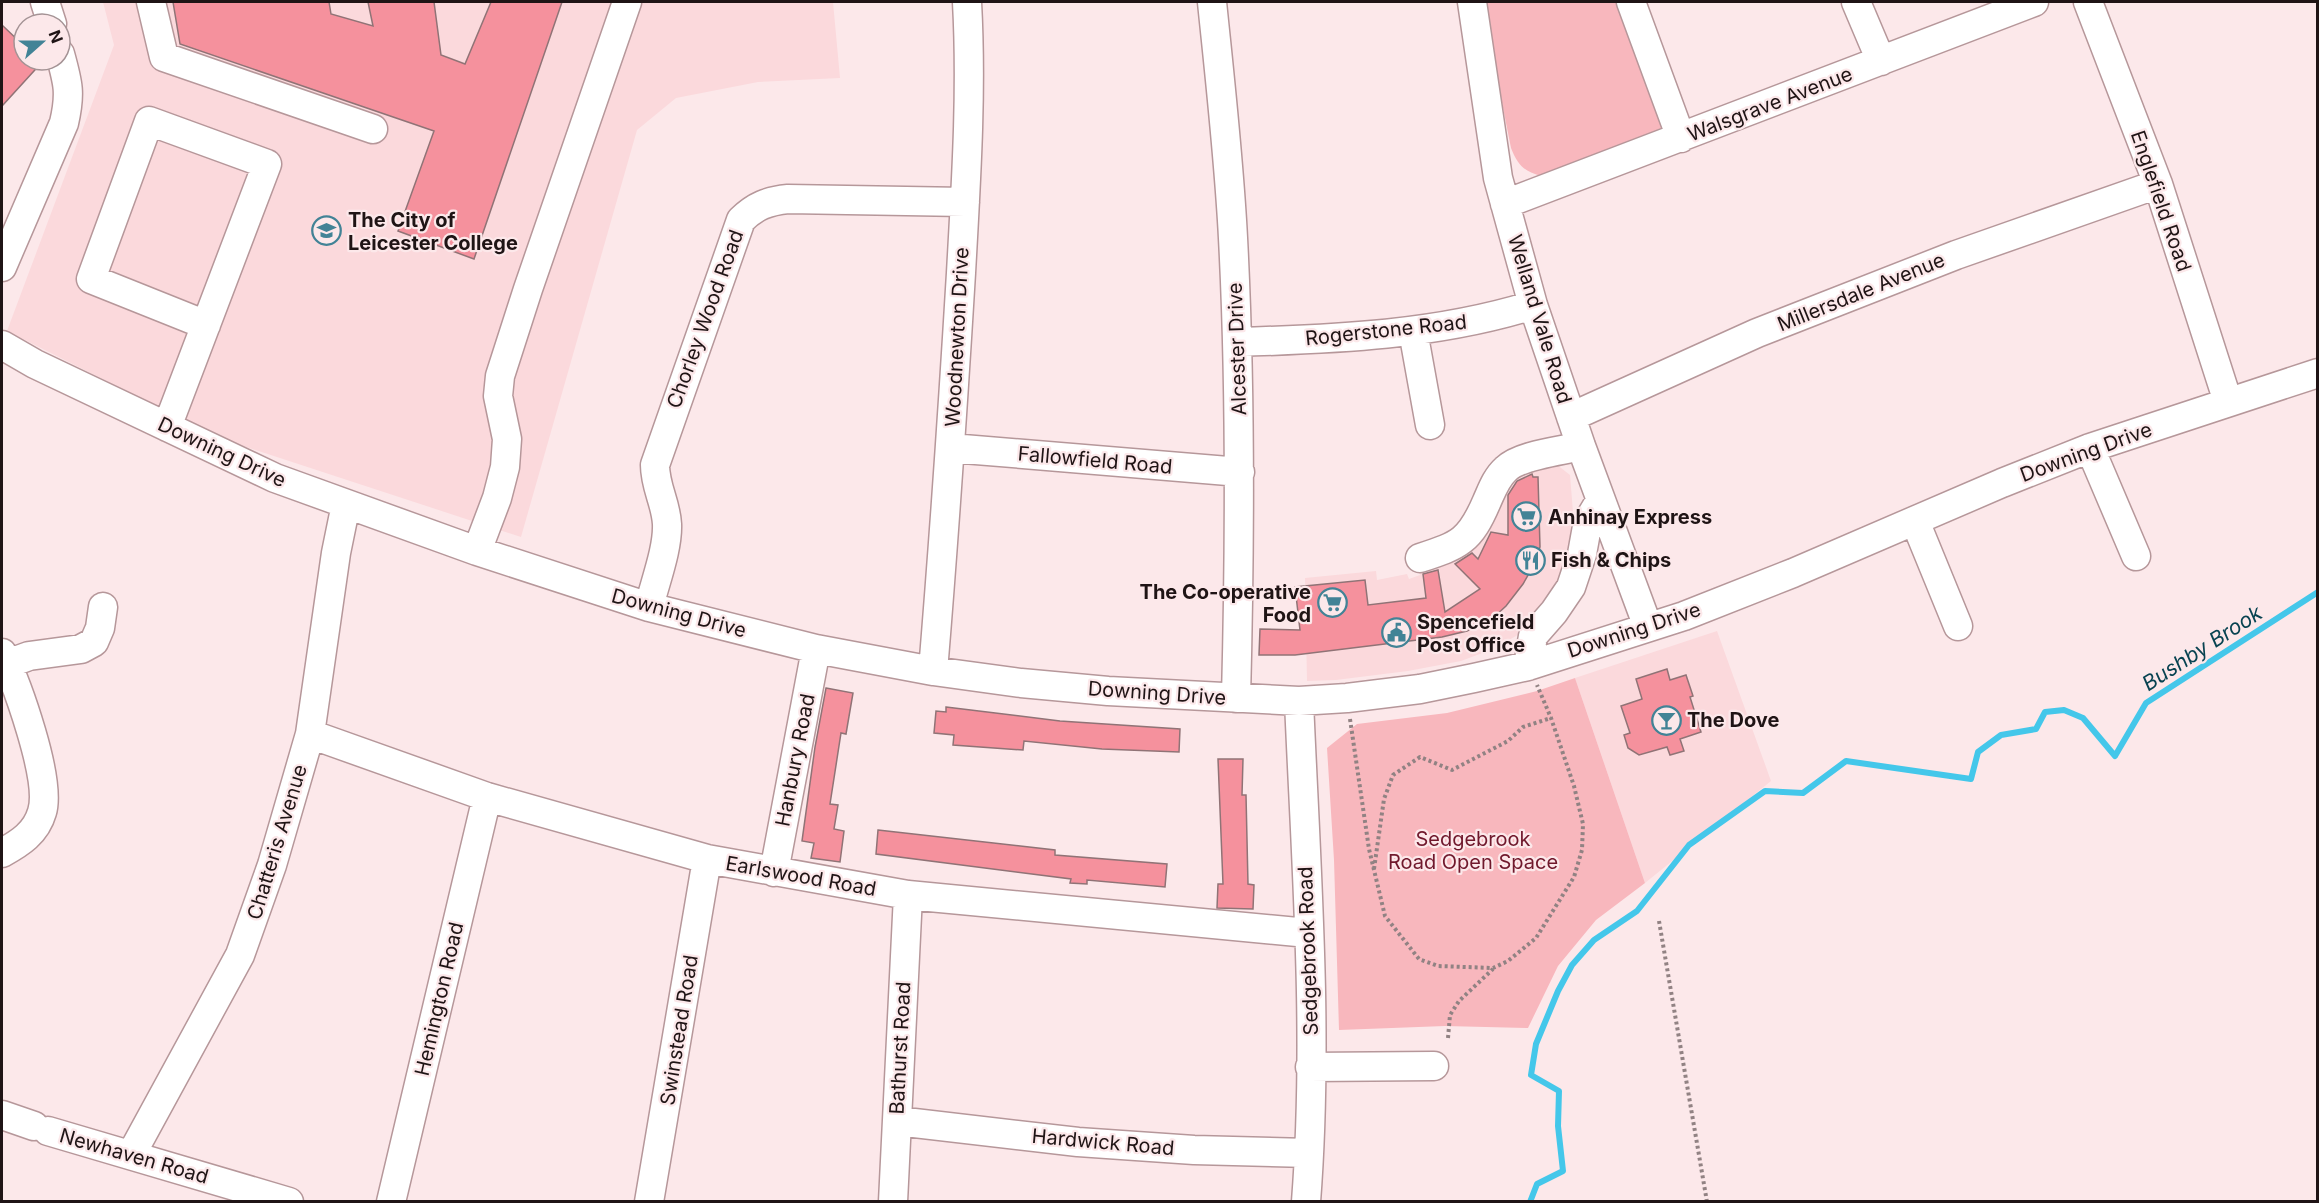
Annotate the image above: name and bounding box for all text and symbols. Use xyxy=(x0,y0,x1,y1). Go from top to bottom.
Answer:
north arrow xyxy=(12,12,72,72)
text: N xyxy=(44,27,68,46)
street label: Walsgrave Avenue xyxy=(1684,62,1856,146)
street label: Englefield Road xyxy=(2126,127,2196,275)
place label: The City of Leicester College xyxy=(348,208,518,255)
school or university icon: The City of Leicester College xyxy=(311,215,343,247)
street label: Chorley Wood Road xyxy=(662,227,748,411)
street label: Welland Vale Road xyxy=(1503,232,1577,406)
street label: Woodnewton Drive xyxy=(940,247,974,427)
street label: Millersdale Avenue xyxy=(1774,247,1948,337)
street label: Alcester Drive xyxy=(1223,282,1251,416)
street label: Rogerstone Road xyxy=(1304,310,1468,350)
street label: Downing Drive xyxy=(154,412,290,492)
street label: Downing Drive xyxy=(2017,417,2155,487)
street label: Fallowfield Road xyxy=(1017,441,1173,479)
supermarket icon: Anhinay Express xyxy=(1511,501,1543,533)
place label: Anhinay Express xyxy=(1548,505,1712,529)
restaurant icon: Fish & Chips xyxy=(1514,544,1546,576)
place label: Fish & Chips xyxy=(1551,548,1671,572)
place label: The Co-operative Food xyxy=(1140,580,1311,627)
street label: Downing Drive xyxy=(609,583,749,643)
supermarket icon: The Co-operative Food xyxy=(1316,587,1348,619)
street label: Downing Drive xyxy=(1564,597,1704,663)
water label: Bushby Brook xyxy=(2137,600,2267,696)
place label: Spencefield Post Office xyxy=(1417,610,1534,657)
public building icon: Spencefield Post Office xyxy=(1380,617,1412,649)
street label: Downing Drive xyxy=(1087,676,1227,710)
street label: Hanbury Road xyxy=(770,691,820,829)
bar icon: The Dove xyxy=(1650,704,1682,736)
place label: The Dove xyxy=(1687,708,1779,732)
street label: Chatteris Avenue xyxy=(242,762,312,922)
park label: Sedgebrook Road Open Space xyxy=(1388,827,1558,874)
street label: Earlswood Road xyxy=(724,851,878,901)
street label: Sedgebrook Road xyxy=(1293,866,1323,1036)
street label: Hemington Road xyxy=(410,920,468,1078)
street label: Swinstead Road xyxy=(655,953,703,1107)
street label: Bathurst Road xyxy=(885,981,915,1115)
street label: Newhaven Road xyxy=(57,1123,211,1189)
street label: Hardwick Road xyxy=(1031,1124,1175,1160)

